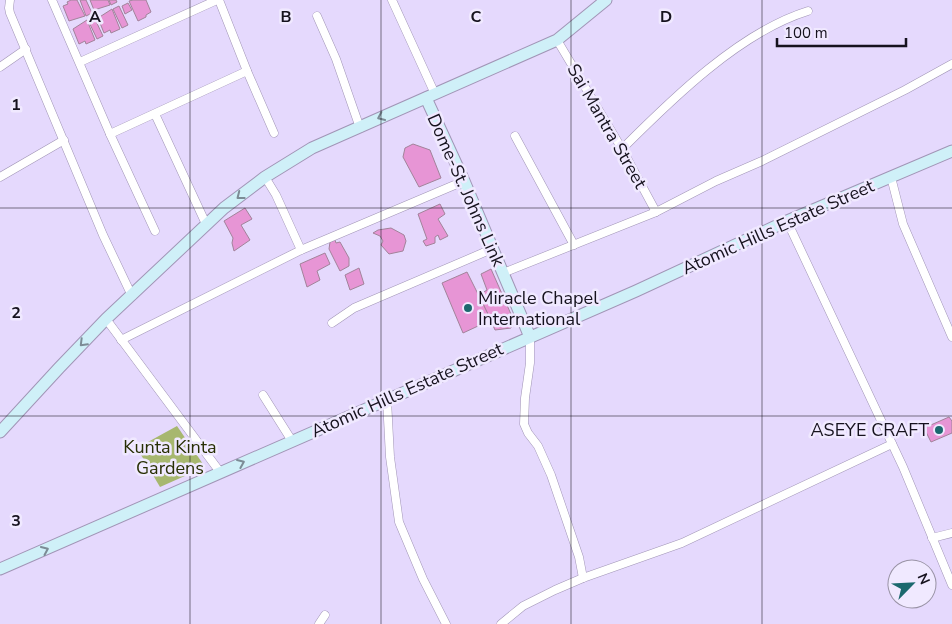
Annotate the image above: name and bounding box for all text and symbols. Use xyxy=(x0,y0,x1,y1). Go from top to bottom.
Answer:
text: A xyxy=(89,6,101,28)
text: B xyxy=(280,6,292,28)
text: C xyxy=(471,6,482,28)
text: D xyxy=(660,6,672,28)
scale bar xyxy=(777,15,906,47)
text: 100 m xyxy=(784,23,828,43)
street label: Sai Mantra Street xyxy=(561,59,653,193)
text: 1 xyxy=(11,94,21,116)
street label: Dome-St. Johns Link xyxy=(422,110,511,271)
one-way arrow xyxy=(377,111,386,122)
street label: Atomic Hills Estate Street xyxy=(678,174,878,280)
one-way arrow xyxy=(236,190,246,199)
place label: Miracle Chapel International xyxy=(478,286,599,331)
text: 2 xyxy=(11,302,21,324)
marker: Miracle Chapel International xyxy=(462,302,474,314)
one-way arrow xyxy=(80,337,89,346)
street label: Atomic Hills Estate Street xyxy=(307,337,507,443)
place label: ASEYE CRAFT xyxy=(811,418,929,442)
marker: ASEYE CRAFT xyxy=(933,424,945,436)
park label: Kunta Kinta Gardens xyxy=(123,435,217,480)
one-way arrow xyxy=(236,458,245,469)
text: 3 xyxy=(11,510,21,532)
one-way arrow xyxy=(40,545,49,556)
north arrow xyxy=(887,559,937,609)
text: N xyxy=(913,570,934,588)

